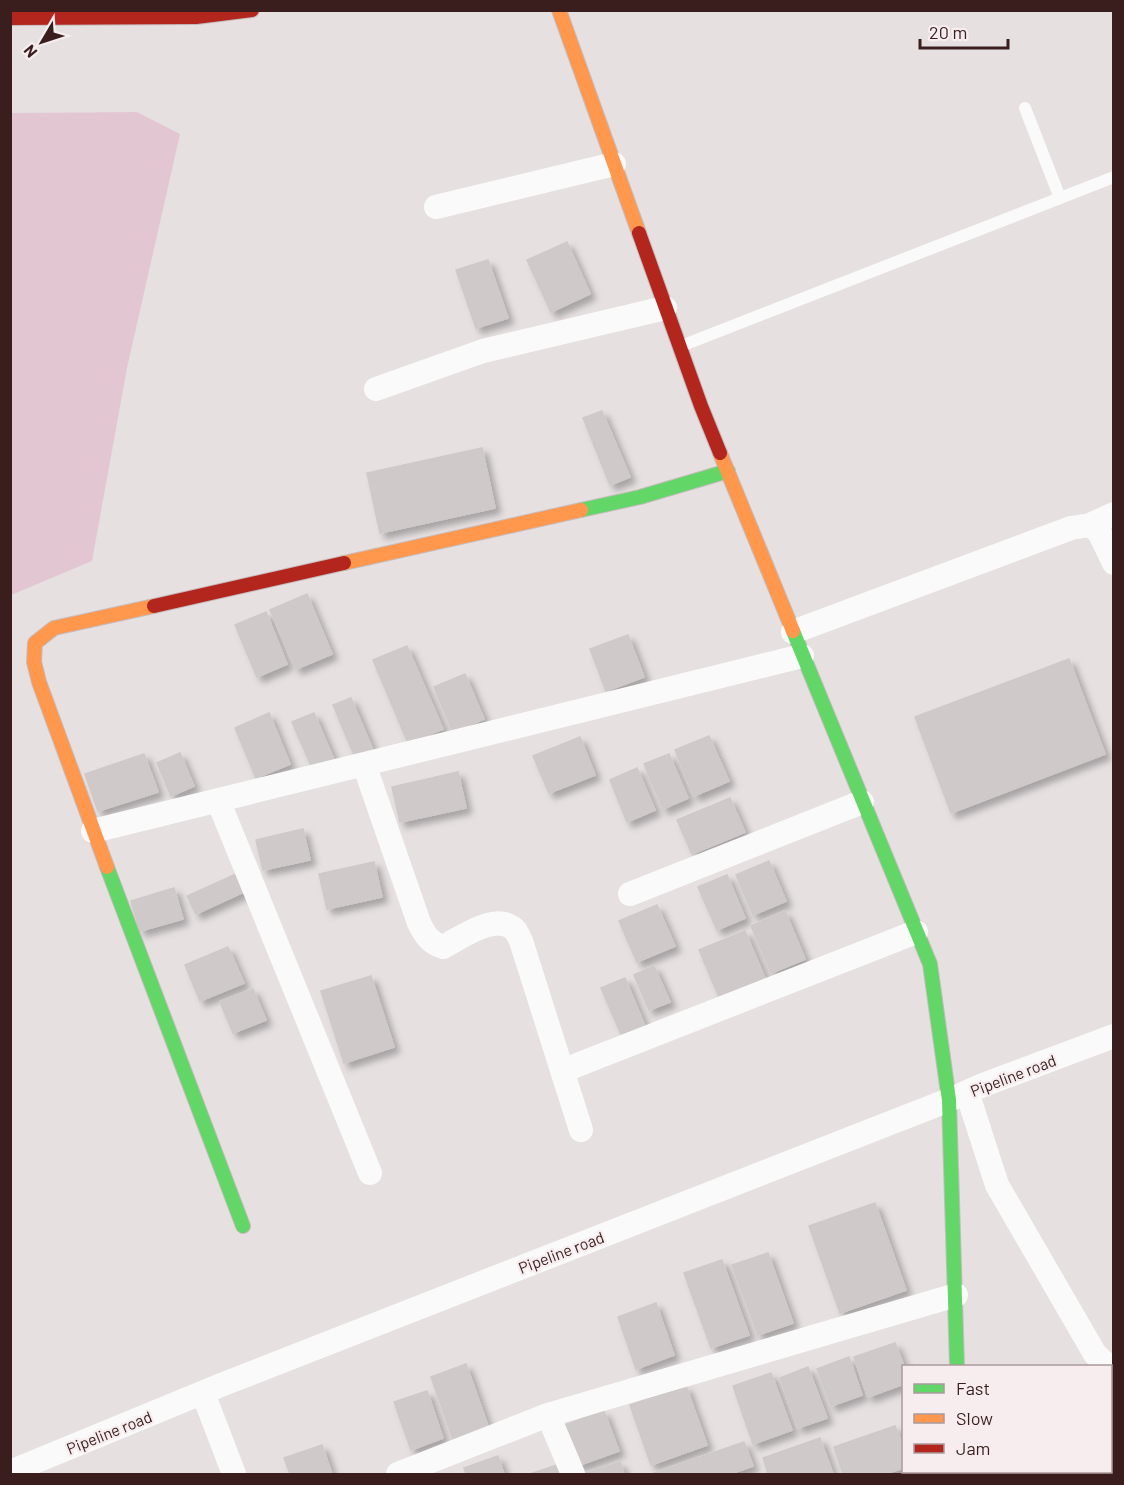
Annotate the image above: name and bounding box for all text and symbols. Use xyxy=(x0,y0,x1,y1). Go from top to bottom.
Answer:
north arrow xyxy=(12,12,72,72)
scale bar xyxy=(920,12,1008,50)
text: 20 m xyxy=(929,21,967,43)
text: N xyxy=(19,42,41,62)
street label: Pipeline road xyxy=(967,1050,1059,1100)
street label: Pipeline road xyxy=(515,1227,607,1277)
legend xyxy=(902,1365,1112,1473)
text: Fast xyxy=(956,1377,990,1399)
street label: Pipeline road xyxy=(64,1406,154,1458)
text: Slow xyxy=(956,1407,993,1429)
text: Jam xyxy=(956,1437,990,1459)

